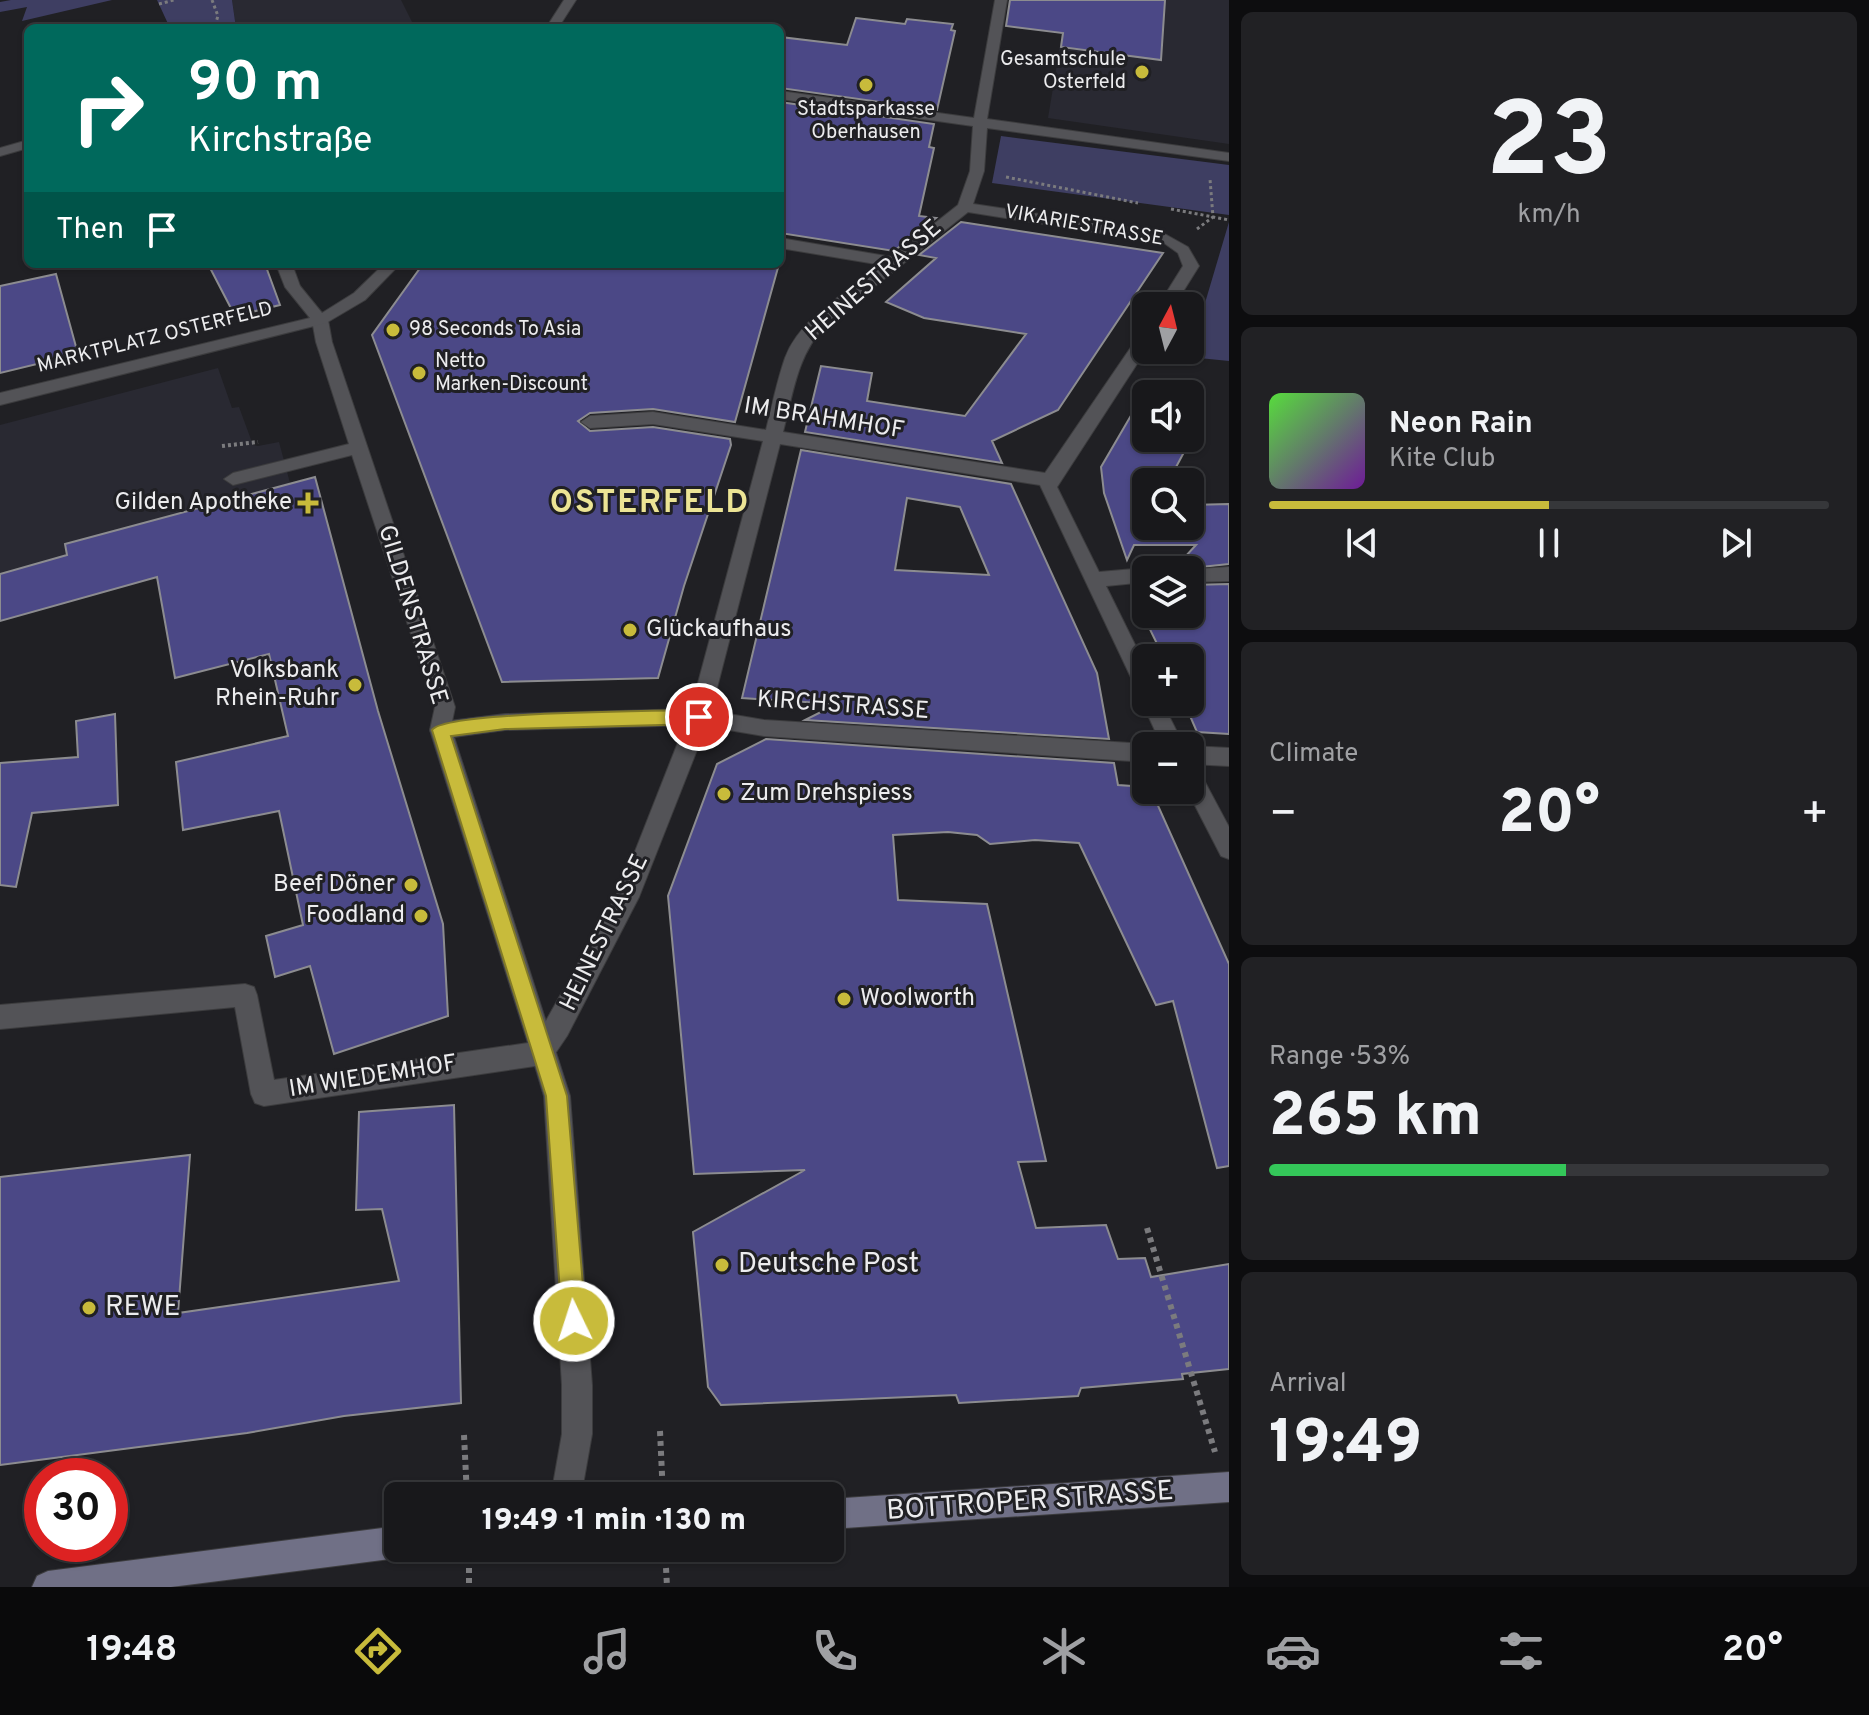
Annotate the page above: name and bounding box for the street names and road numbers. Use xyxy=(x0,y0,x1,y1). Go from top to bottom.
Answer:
street label: VIKARIESTRASSE xyxy=(1003,199,1165,253)
street label: HEINESTRASSE xyxy=(800,214,948,348)
street label: MARKTPLATZ OSTERFELD xyxy=(34,296,276,380)
street label: IM BRAHMHOF xyxy=(742,392,906,446)
street label: GILDENSTRASSE xyxy=(370,522,454,708)
street label: KIRCHSTRASSE xyxy=(756,685,930,727)
street label: HEINESTRASSE xyxy=(554,850,656,1016)
street label: IM WIEDEMHOF xyxy=(287,1049,459,1105)
street label: BOTTROPER STRASSE xyxy=(885,1474,1175,1530)

